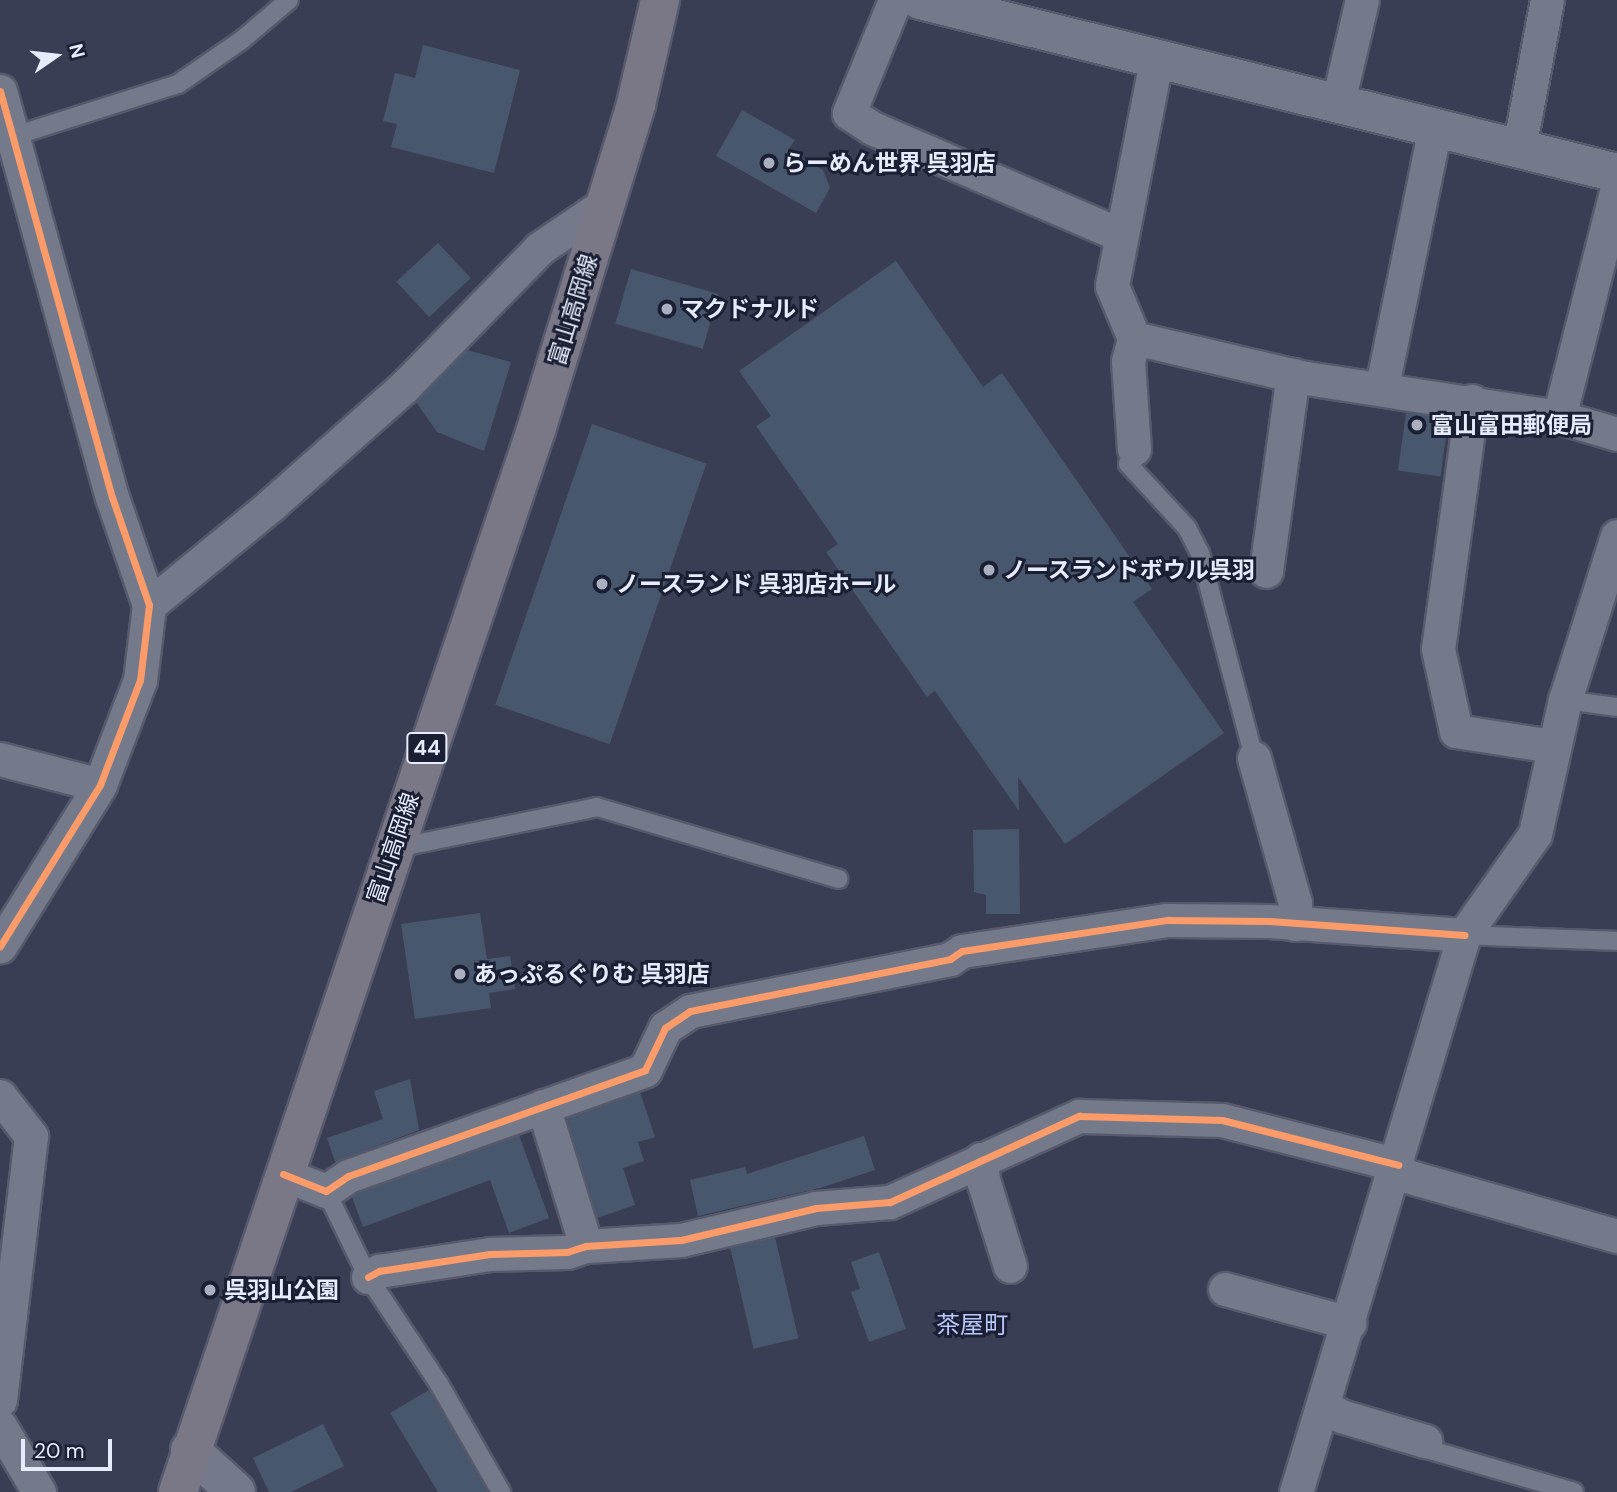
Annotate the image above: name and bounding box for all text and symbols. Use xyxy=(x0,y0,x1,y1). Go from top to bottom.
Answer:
north arrow xyxy=(21,21,91,91)
text: N xyxy=(63,41,91,61)
place label: らーめん世界 呉羽店 xyxy=(783,149,995,177)
marker: らーめん世界 呉羽店 xyxy=(761,155,777,171)
street label: 富山高岡線 xyxy=(543,251,603,369)
place label: マクドナルド xyxy=(681,295,819,323)
marker: マクドナルド xyxy=(659,301,675,317)
place label: 富山富田郵便局 xyxy=(1431,411,1592,439)
marker: 富山富田郵便局 xyxy=(1409,417,1425,433)
place label: ノースランドボウル呉羽 xyxy=(1003,556,1256,584)
marker: ノースランドボウル呉羽 xyxy=(981,562,997,578)
place label: ノースランド 呉羽店ホール xyxy=(616,570,897,598)
marker: ノースランド 呉羽店ホール xyxy=(594,576,610,592)
road number: 44 xyxy=(406,730,448,766)
street label: 富山高岡線 xyxy=(361,789,425,907)
place label: あっぷるぐりむ 呉羽店 xyxy=(474,960,709,988)
marker: あっぷるぐりむ 呉羽店 xyxy=(452,966,468,982)
place label: 呉羽山公園 xyxy=(224,1276,339,1304)
marker: 呉羽山公園 xyxy=(202,1282,218,1298)
district label: 茶屋町 xyxy=(936,1311,1008,1339)
scale bar xyxy=(24,1426,116,1470)
text: 20 m xyxy=(34,1437,85,1465)

